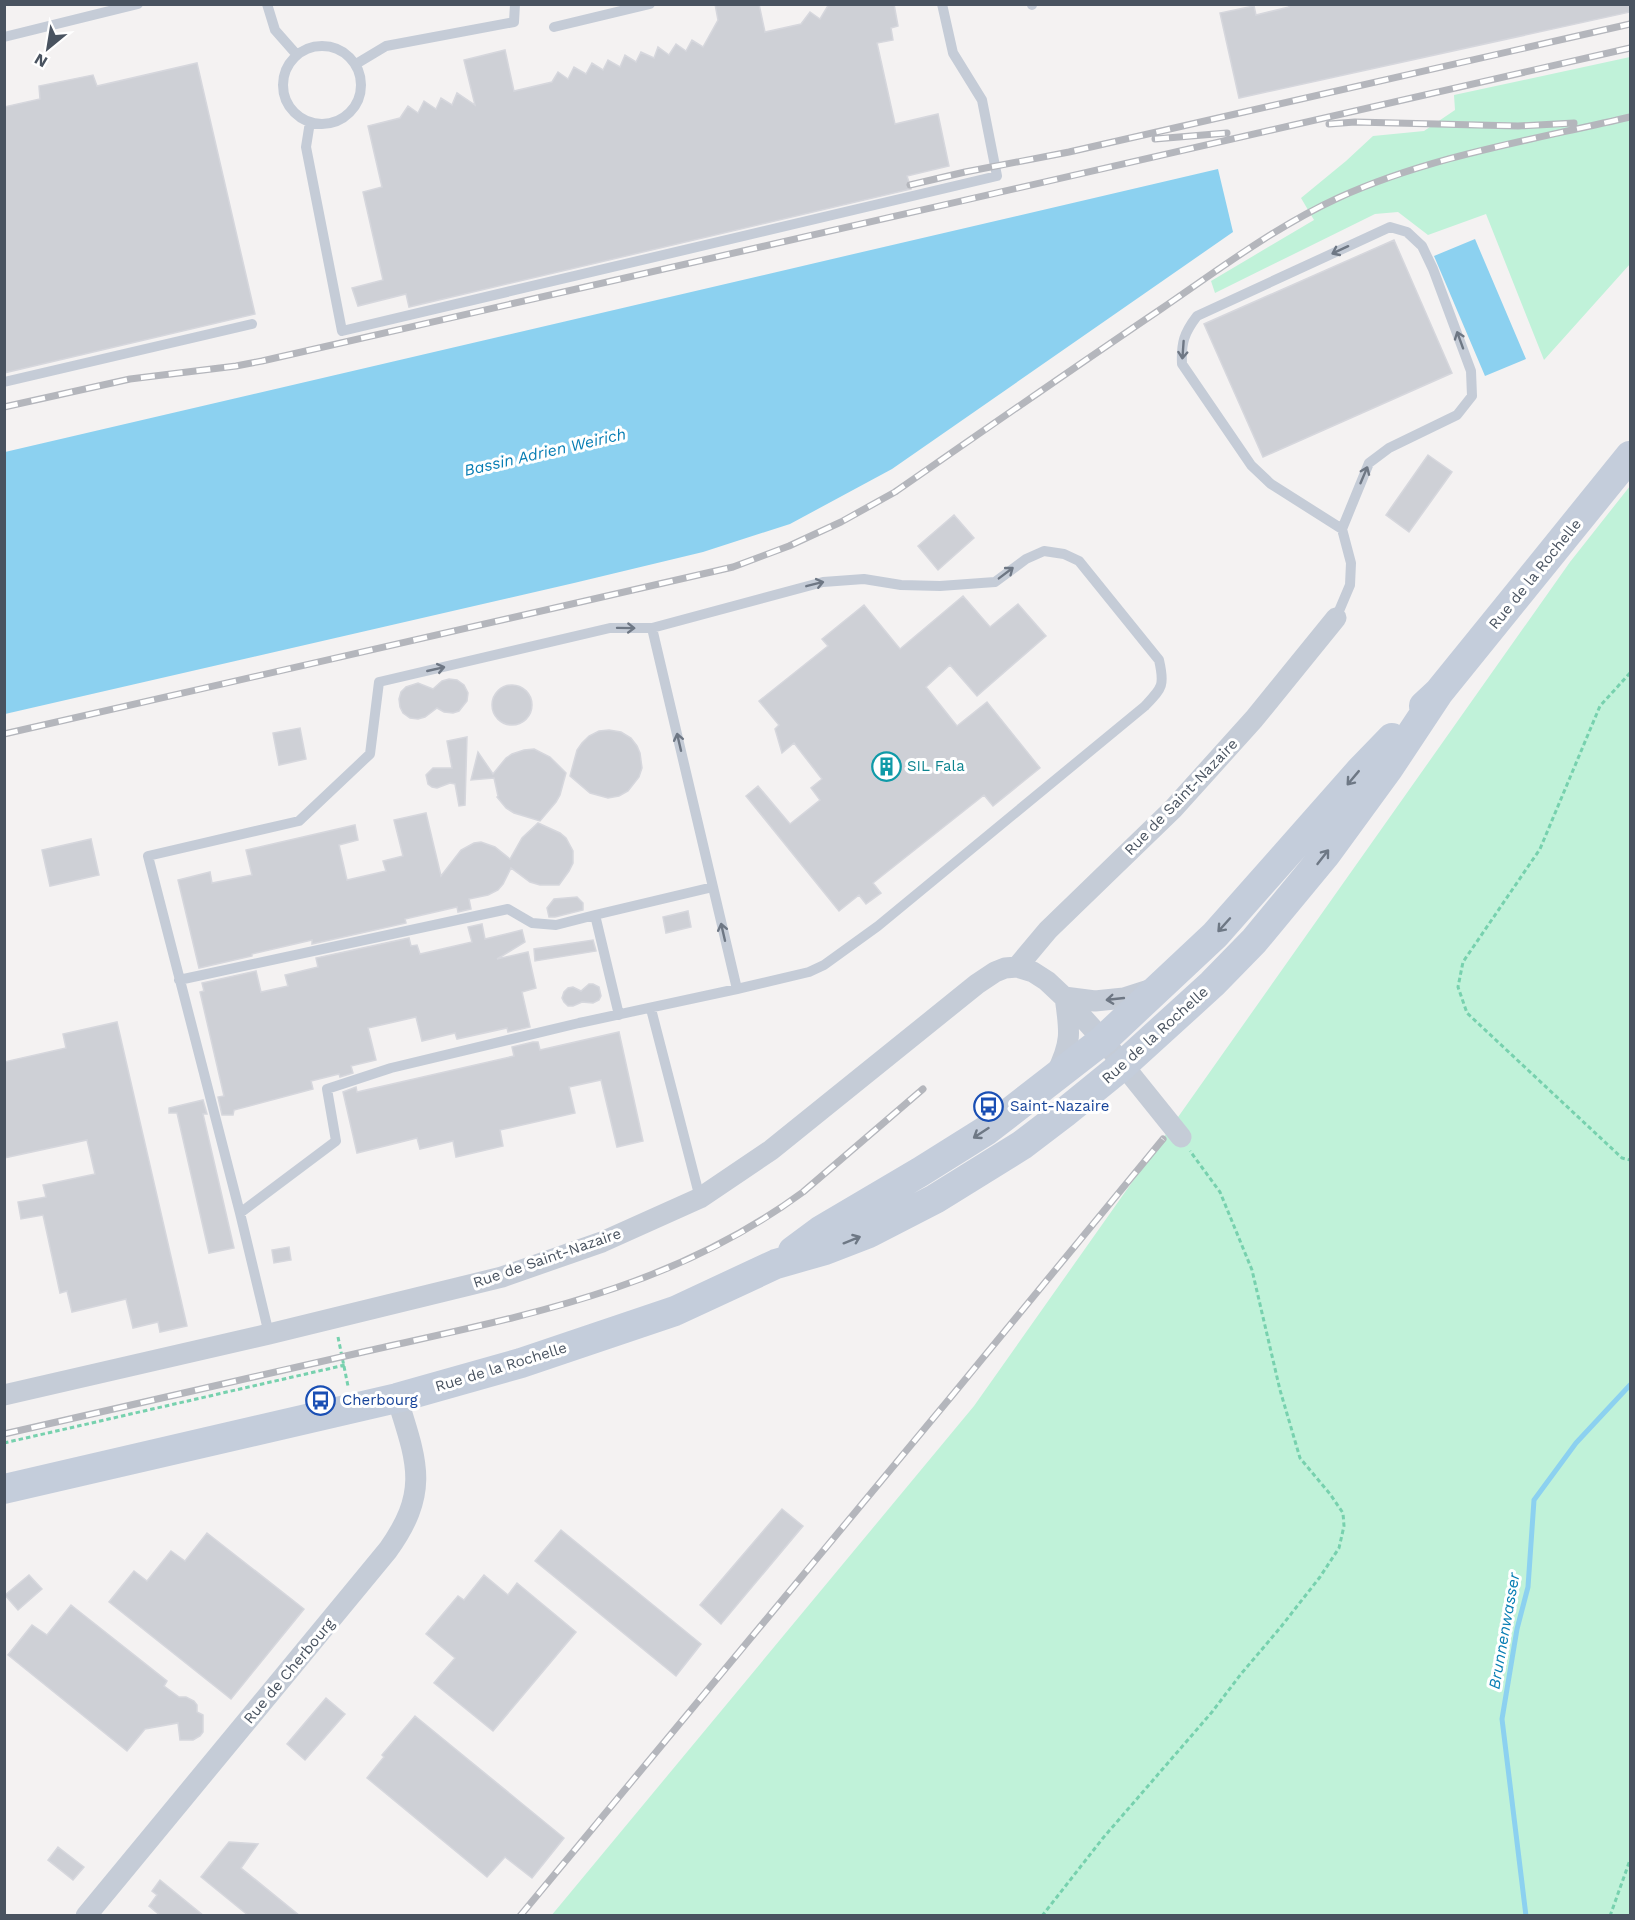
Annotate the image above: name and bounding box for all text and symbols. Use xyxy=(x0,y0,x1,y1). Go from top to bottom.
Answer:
north arrow xyxy=(18,18,78,78)
text: N xyxy=(31,49,51,72)
one-way arrow xyxy=(1331,245,1349,257)
one-way arrow xyxy=(1453,331,1464,350)
one-way arrow xyxy=(1177,340,1188,359)
water label: Bassin Adrien Weirich xyxy=(462,424,628,480)
one-way arrow xyxy=(1359,466,1370,484)
street label: Rue de la Rochelle xyxy=(1485,515,1585,633)
one-way arrow xyxy=(998,567,1014,580)
one-way arrow xyxy=(806,578,825,590)
one-way arrow xyxy=(616,622,636,634)
one-way arrow xyxy=(426,662,445,674)
one-way arrow xyxy=(672,733,684,752)
street label: Rue de Saint-Nazaire xyxy=(1121,735,1241,859)
building icon: SIL Fala xyxy=(870,750,902,782)
place label: SIL Fala xyxy=(907,757,965,775)
one-way arrow xyxy=(1347,770,1360,786)
one-way arrow xyxy=(1316,850,1329,866)
one-way arrow xyxy=(1217,917,1231,932)
one-way arrow xyxy=(717,923,729,942)
street label: Rue de la Rochelle xyxy=(1098,983,1212,1087)
one-way arrow xyxy=(1106,993,1126,1004)
bus stop icon: Saint-Nazaire xyxy=(973,1090,1005,1122)
place label: Saint-Nazaire xyxy=(1010,1097,1109,1115)
one-way arrow xyxy=(973,1127,990,1139)
street label: Rue de Saint-Nazaire xyxy=(471,1224,623,1292)
one-way arrow xyxy=(842,1234,860,1245)
street label: Rue de la Rochelle xyxy=(433,1338,569,1396)
bus stop icon: Cherbourg xyxy=(305,1384,337,1416)
place label: Cherbourg xyxy=(342,1391,418,1409)
water label: Brunnenwasser xyxy=(1484,1570,1524,1691)
street label: Rue de Cherbourg xyxy=(240,1615,338,1727)

